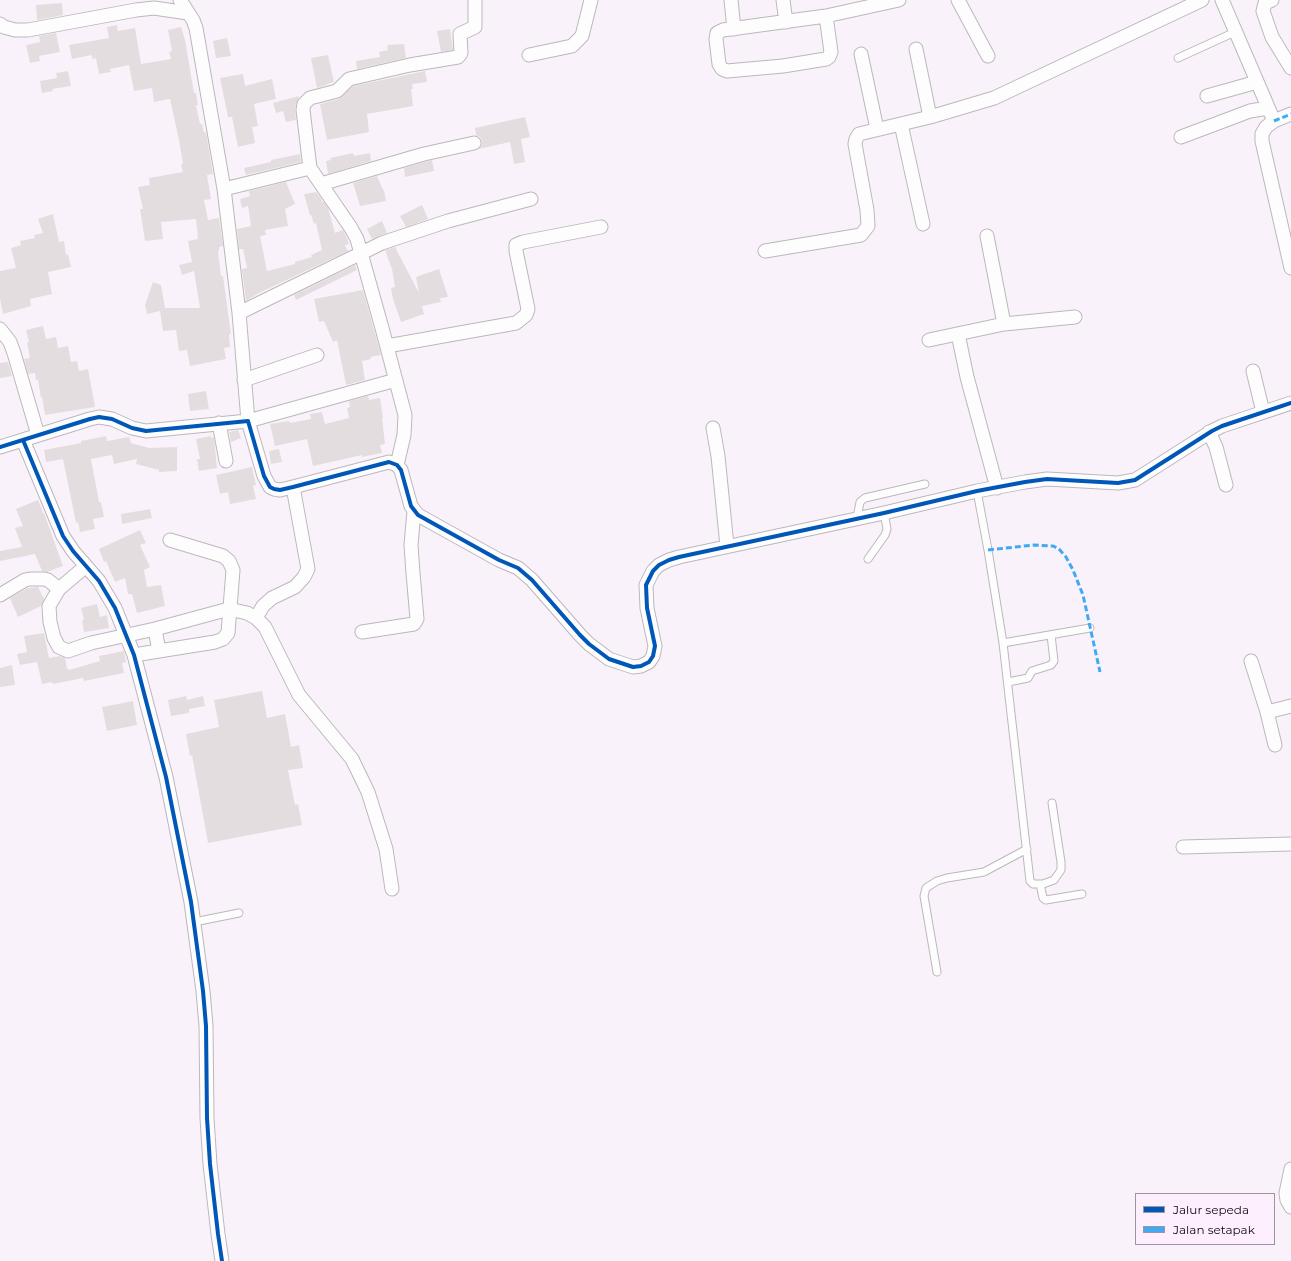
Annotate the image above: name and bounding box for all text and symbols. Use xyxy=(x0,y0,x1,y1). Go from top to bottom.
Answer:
legend xyxy=(1135,1193,1275,1245)
text: Jalur sepeda xyxy=(1173,1202,1249,1217)
text: Jalan setapak xyxy=(1173,1222,1255,1237)

